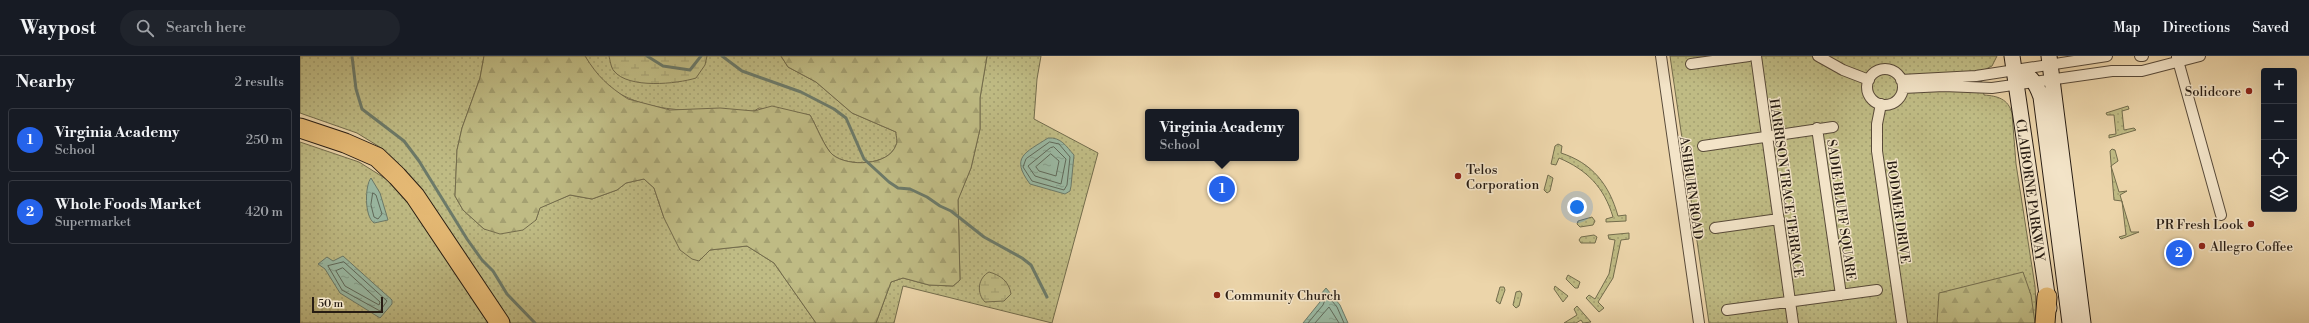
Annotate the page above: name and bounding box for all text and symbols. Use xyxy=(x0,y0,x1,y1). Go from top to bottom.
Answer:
search box xyxy=(120,10,400,46)
text: Waypost xyxy=(20,16,96,40)
icon: search xyxy=(134,17,156,39)
text: Search here xyxy=(166,18,246,37)
text: Map xyxy=(2113,19,2141,37)
text: Directions xyxy=(2163,19,2230,37)
text: Saved xyxy=(2252,19,2289,37)
map controls xyxy=(2261,68,2297,212)
button: + xyxy=(2261,68,2297,104)
text: Nearby xyxy=(16,71,75,93)
text: 2 results xyxy=(235,74,284,90)
place label: Solidcore xyxy=(2185,84,2241,100)
marker: Solidcore xyxy=(2244,86,2254,96)
street label: HARRISON TRACE TERRACE xyxy=(1766,97,1807,279)
button: − xyxy=(2261,104,2297,140)
popup xyxy=(1145,109,1299,161)
text: Virginia Academy xyxy=(1160,118,1284,137)
street label: CLAIBORNE PARKWAY xyxy=(2012,118,2048,264)
text: Virginia Academy xyxy=(55,123,180,142)
text: 1 xyxy=(27,132,33,148)
text: 250 m xyxy=(246,132,283,148)
street label: ASHBURN ROAD xyxy=(1676,135,1706,241)
text: School xyxy=(1160,137,1200,153)
street label: SADIE BLUFF SQUARE xyxy=(1823,138,1859,282)
button: locate xyxy=(2261,140,2297,176)
text: School xyxy=(55,142,95,158)
street label: BODMER DRIVE xyxy=(1883,159,1913,265)
place label: Telos Corporation xyxy=(1466,162,1539,193)
marker: Telos Corporation xyxy=(1453,171,1463,181)
pin: 1 xyxy=(1209,174,1235,204)
button: layers xyxy=(2261,176,2297,212)
text: Whole Foods Market xyxy=(55,195,201,214)
your location xyxy=(1567,197,1587,217)
text: 2 xyxy=(26,204,34,220)
text: 420 m xyxy=(245,204,283,220)
text: Supermarket xyxy=(55,214,131,230)
place label: PR Fresh Look xyxy=(2156,217,2244,233)
marker: PR Fresh Look xyxy=(2246,219,2256,229)
pin: 2 xyxy=(2166,238,2192,268)
place label: Allegro Coffee xyxy=(2209,239,2293,255)
marker: Allegro Coffee xyxy=(2197,241,2207,251)
place label: Community Church xyxy=(1225,288,1341,304)
marker: Community Church xyxy=(1212,290,1222,300)
scale bar xyxy=(312,295,383,314)
text: 50 m xyxy=(318,297,343,311)

